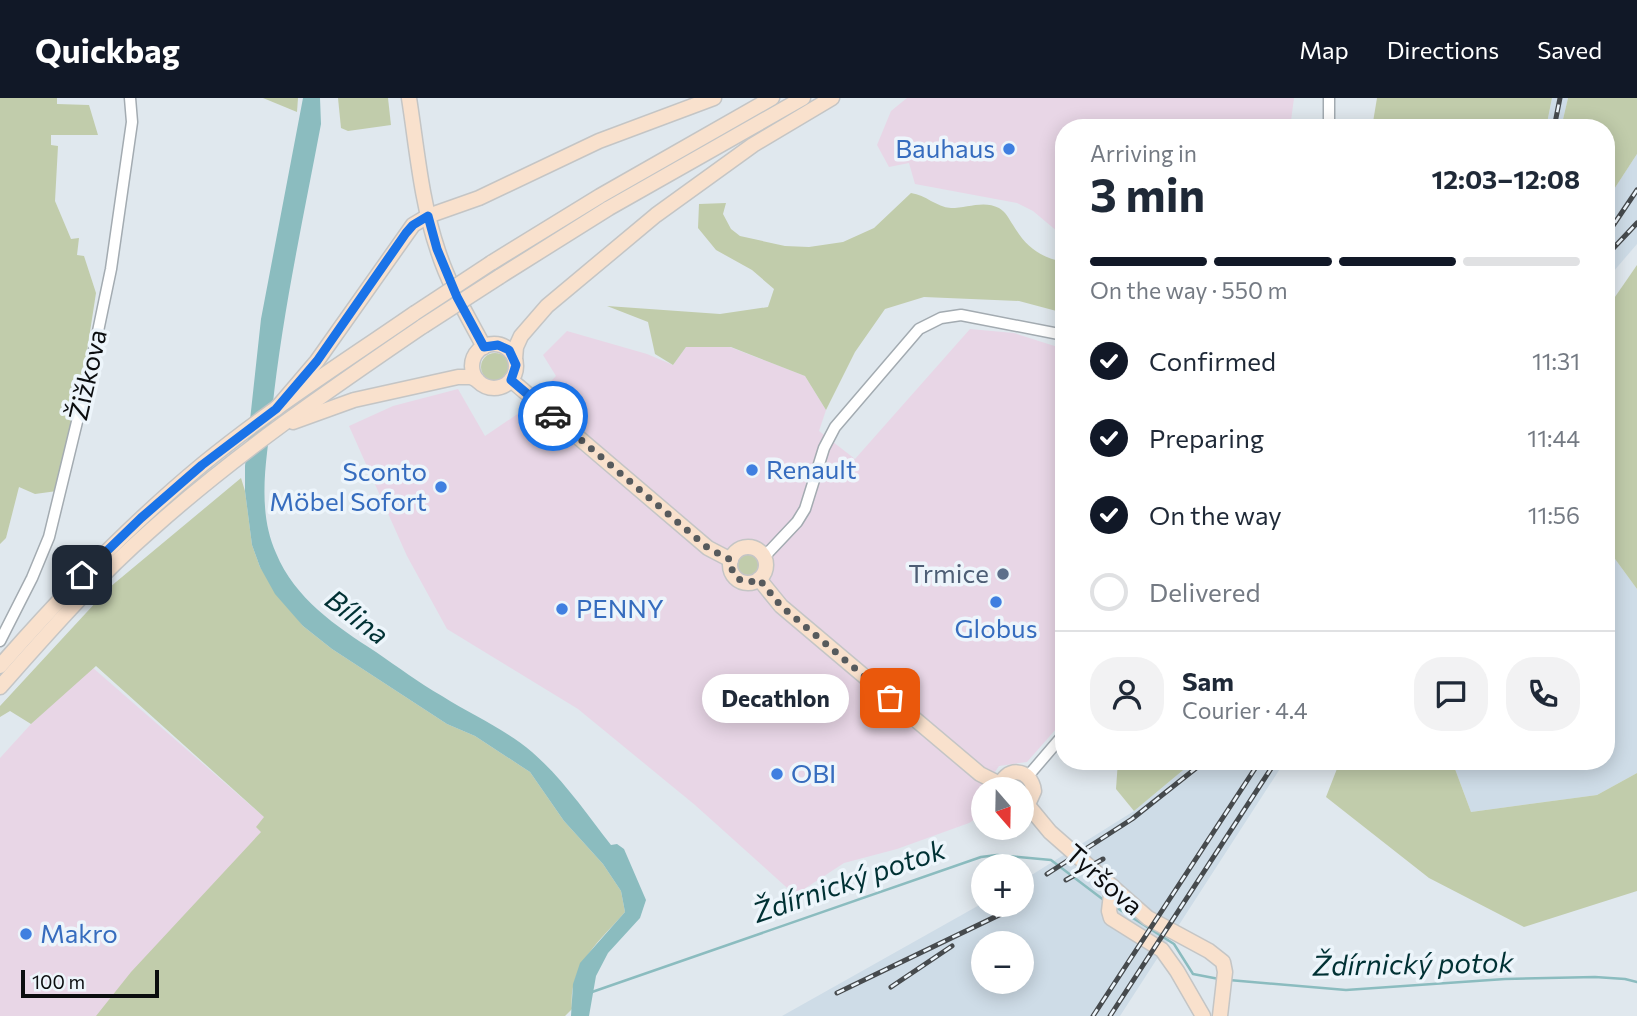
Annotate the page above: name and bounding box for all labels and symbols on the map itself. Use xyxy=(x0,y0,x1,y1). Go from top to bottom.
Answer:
place label: Bauhaus xyxy=(895,132,995,163)
marker: Bauhaus xyxy=(1001,141,1017,157)
street label: Žižkova xyxy=(61,326,112,423)
courier xyxy=(518,381,588,451)
place label: Renault xyxy=(766,453,857,484)
place label: Sconto Möbel Sofort xyxy=(269,455,427,516)
marker: Renault xyxy=(744,462,760,478)
marker: Sconto Möbel Sofort xyxy=(433,479,449,495)
pin xyxy=(52,545,112,605)
place label: Trmice xyxy=(908,557,989,588)
marker: Trmice xyxy=(995,566,1011,582)
water label: Bílina xyxy=(319,581,396,651)
place label: PENNY xyxy=(576,592,664,623)
marker: Globus xyxy=(988,594,1004,610)
marker: PENNY xyxy=(554,601,570,617)
place label: Globus xyxy=(955,612,1037,643)
pin xyxy=(860,668,920,728)
callout: Decathlon xyxy=(701,674,848,722)
place label: OBI xyxy=(791,757,836,788)
marker: OBI xyxy=(769,766,785,782)
north arrow xyxy=(971,777,1034,840)
water label: Ždírnický potok xyxy=(747,831,950,929)
street label: Tyršova xyxy=(1060,837,1150,921)
place label: Makro xyxy=(40,917,118,948)
marker: Makro xyxy=(18,926,34,942)
water label: Ždírnický potok xyxy=(1311,944,1515,982)
scale bar xyxy=(21,967,159,999)

